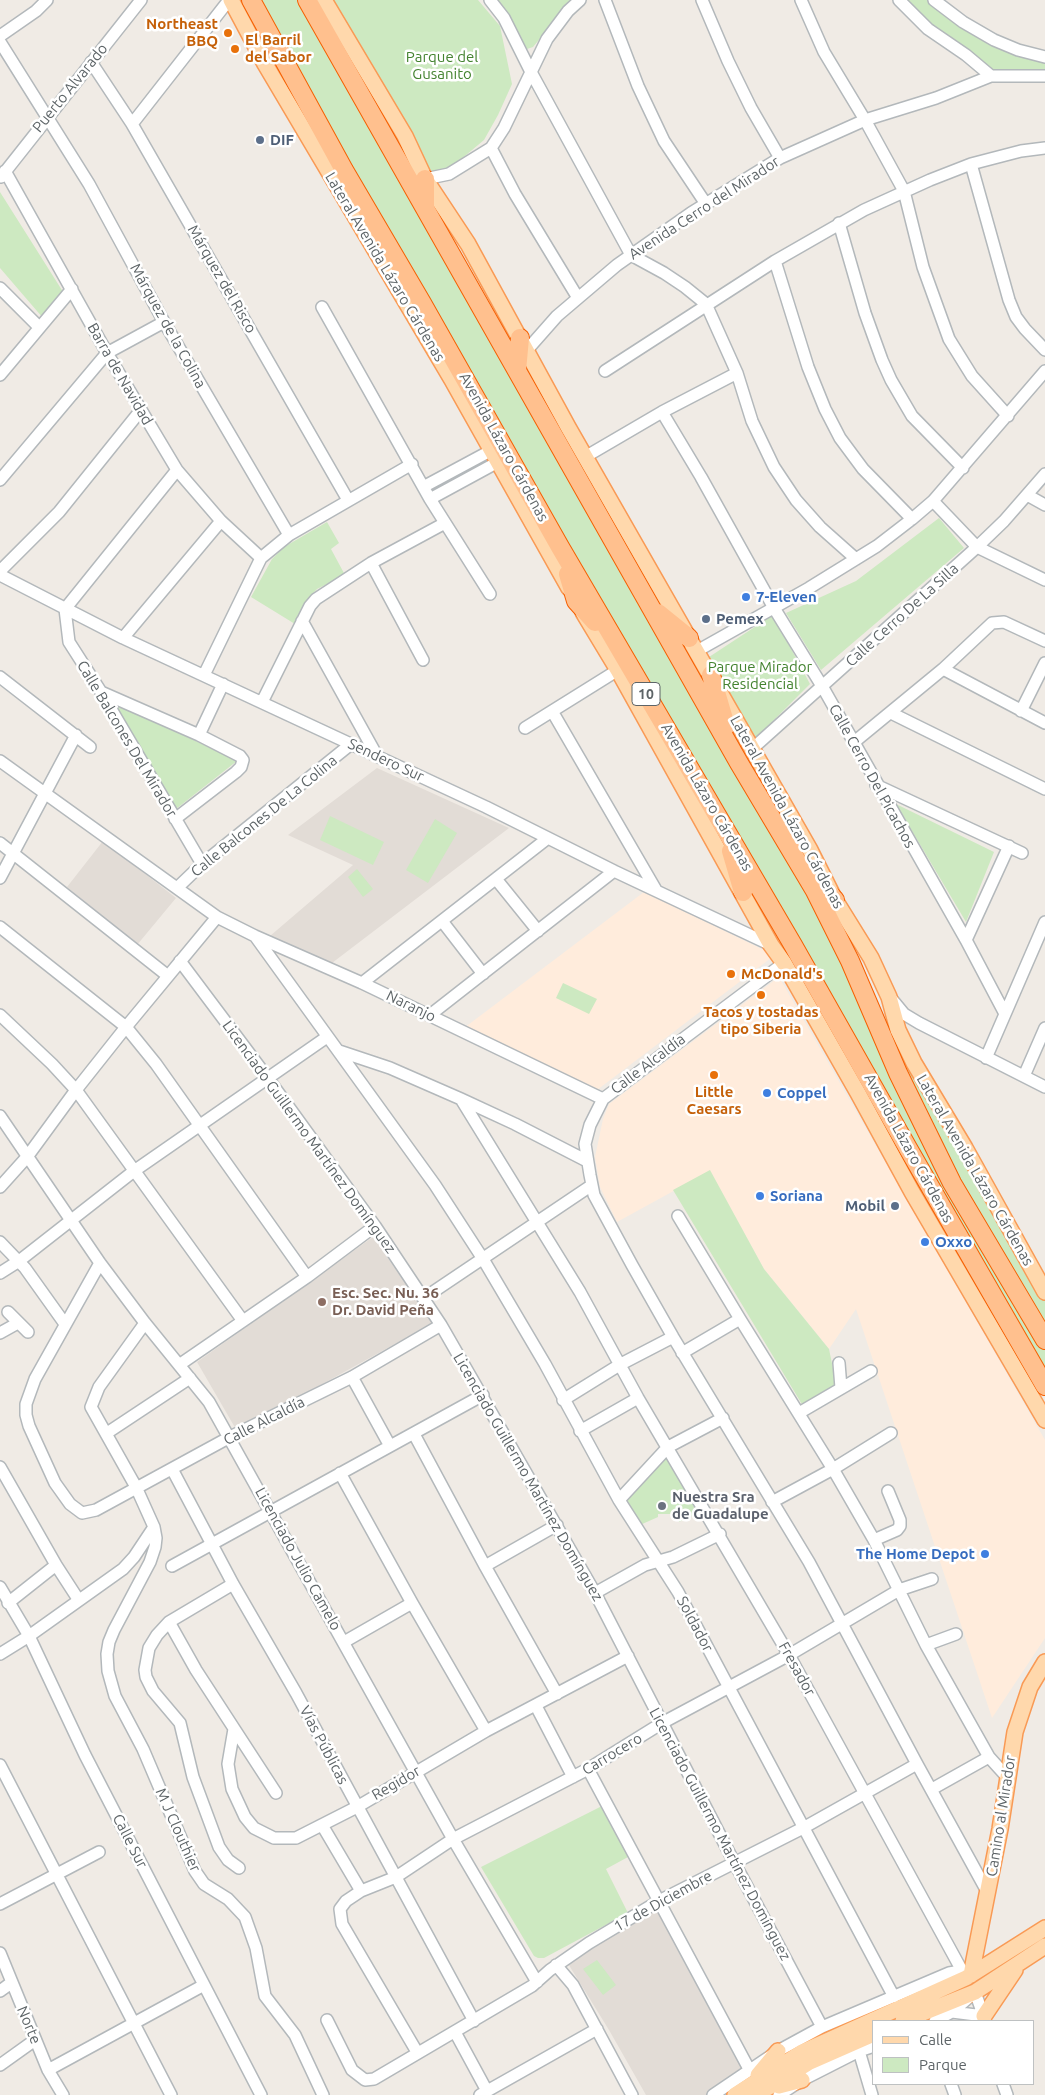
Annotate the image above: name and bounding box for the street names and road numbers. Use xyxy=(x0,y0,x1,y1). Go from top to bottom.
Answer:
street label: Puerto Alvarado xyxy=(29,40,111,136)
street label: Avenida Cerro del Mirador xyxy=(625,153,783,263)
street label: Lateral Avenida Lázaro Cárdenas xyxy=(321,169,449,365)
street label: Márquez del Risco xyxy=(184,222,260,336)
street label: Márquez de la Colina xyxy=(126,261,210,391)
street label: Barra de Navidad xyxy=(83,320,157,428)
street label: Avenida Lázaro Cárdenas xyxy=(456,369,552,525)
street label: Calle Cerro De La Silla xyxy=(842,560,962,670)
street label: Calle Balcones Del Mirador xyxy=(73,657,181,821)
road number: 10 xyxy=(632,682,660,706)
street label: Calle Cerro Del Picachos xyxy=(825,701,919,851)
street label: Lateral Avenida Lázaro Cárdenas xyxy=(726,712,848,912)
street label: Avenida Lázaro Cárdenas xyxy=(657,720,757,874)
street label: Sendero Sur xyxy=(345,735,427,785)
street label: Calle Balcones De La Colina xyxy=(187,751,341,881)
street label: Naranjo xyxy=(383,986,439,1026)
street label: Licenciado Guillermo Martínez Domínguez xyxy=(218,1017,400,1257)
street label: Calle Alcaldía xyxy=(607,1030,689,1098)
street label: Avenida Lázaro Cárdenas xyxy=(861,1070,957,1226)
street label: Lateral Avenida Lázaro Cárdenas xyxy=(913,1071,1037,1269)
street label: Licenciado Guillermo Martínez Domínguez xyxy=(449,1350,607,1604)
street label: Calle Alcaldía xyxy=(220,1393,308,1449)
street label: Licenciado Julio Camelo xyxy=(251,1484,345,1634)
street label: Soldador xyxy=(673,1593,717,1655)
street label: Fresador xyxy=(775,1639,819,1699)
street label: Vías Públicas xyxy=(296,1703,352,1787)
street label: Licenciado Guillermo Martínez Domínguez xyxy=(645,1705,795,1963)
street label: Carrocero xyxy=(579,1729,645,1779)
street label: Camino al Mirador xyxy=(983,1754,1019,1878)
street label: Regidor xyxy=(369,1762,423,1804)
street label: M J Clouthier xyxy=(152,1785,204,1875)
street label: Calle Sur xyxy=(109,1811,151,1871)
street label: 17 de Diciembre xyxy=(611,1867,715,1935)
street label: Norte xyxy=(13,2003,45,2047)

